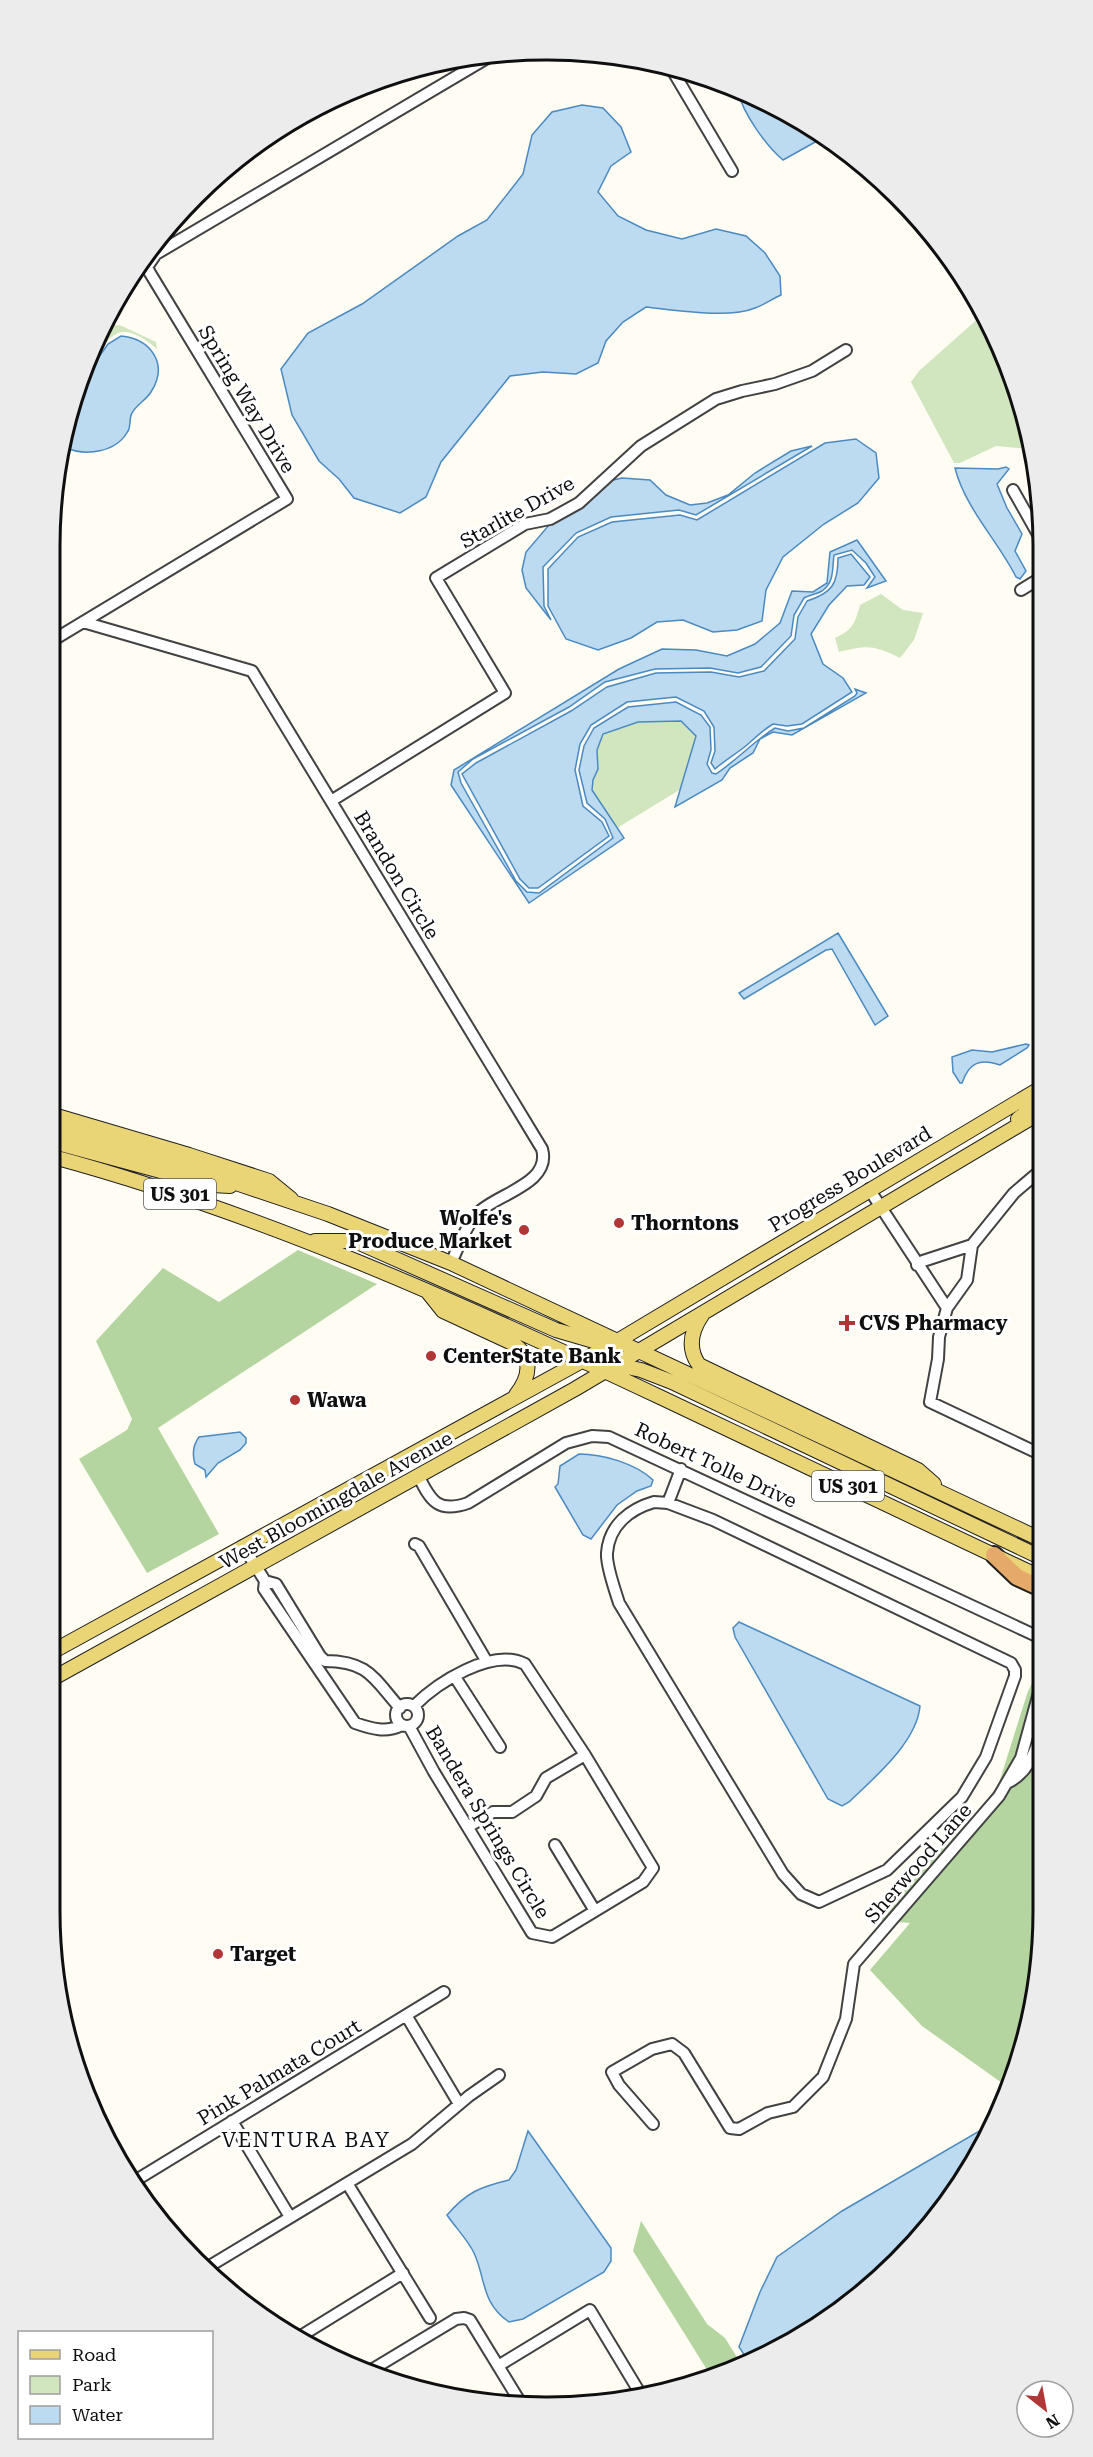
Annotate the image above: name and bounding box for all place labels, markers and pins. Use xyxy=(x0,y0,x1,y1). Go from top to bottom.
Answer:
place label: Wolfe's Produce Market xyxy=(348,1206,512,1253)
place label: Thorntons xyxy=(631,1211,739,1235)
marker: Thorntons xyxy=(612,1216,626,1230)
marker: Wolfe's Produce Market xyxy=(517,1223,531,1237)
place label: CVS Pharmacy xyxy=(859,1311,1008,1335)
marker: CVS Pharmacy xyxy=(840,1316,854,1330)
place label: CenterState Bank xyxy=(443,1344,622,1368)
marker: CenterState Bank xyxy=(424,1349,438,1363)
place label: Wawa xyxy=(307,1388,367,1412)
marker: Wawa xyxy=(288,1393,302,1407)
place label: Target xyxy=(230,1942,296,1966)
marker: Target xyxy=(211,1947,225,1961)

